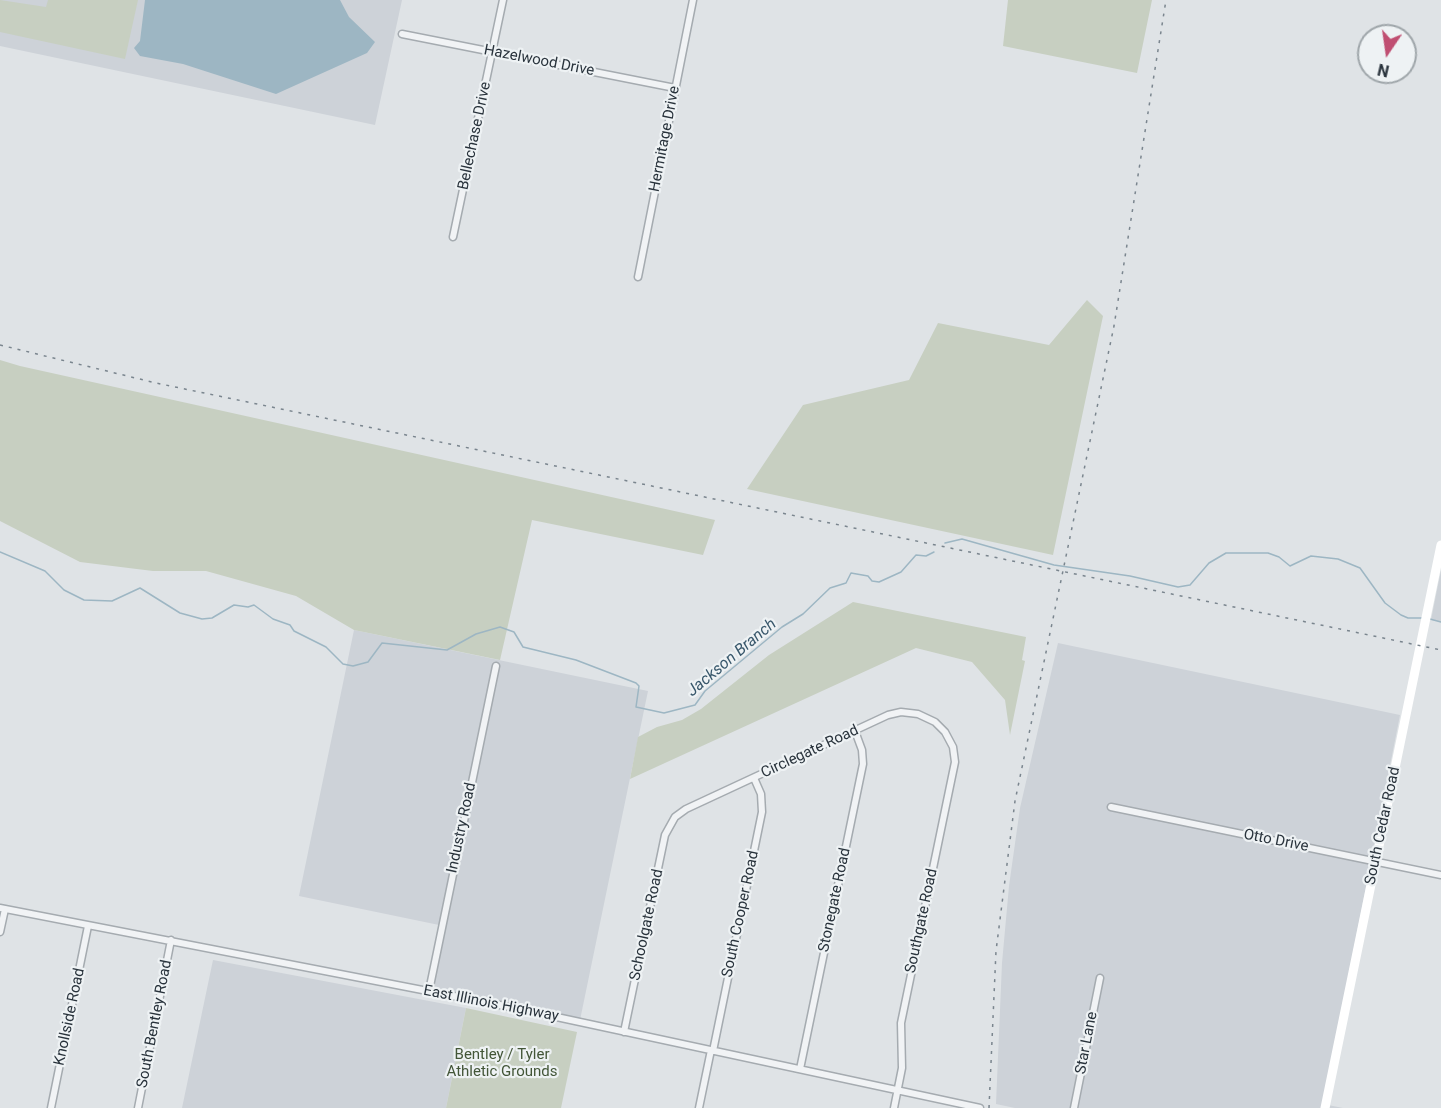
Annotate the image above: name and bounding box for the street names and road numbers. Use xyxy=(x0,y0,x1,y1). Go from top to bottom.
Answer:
street label: Hazelwood Drive xyxy=(482,41,596,81)
street label: Bellechase Drive xyxy=(455,80,495,192)
street label: Hermitage Drive xyxy=(646,85,684,193)
street label: Circlegate Road xyxy=(758,722,862,782)
street label: South Cedar Road xyxy=(1362,765,1404,887)
street label: Industry Road xyxy=(444,781,480,875)
street label: Otto Drive xyxy=(1242,826,1310,856)
street label: Stonegate Road xyxy=(815,846,855,954)
street label: South Cooper Road xyxy=(719,849,763,979)
street label: Southgate Road xyxy=(902,867,942,975)
street label: Schoolgate Road xyxy=(626,868,668,982)
street label: South Bentley Road xyxy=(134,959,176,1089)
street label: Knollside Road xyxy=(51,967,89,1067)
street label: East Illinois Highway xyxy=(422,982,560,1026)
street label: Star Lane xyxy=(1072,1010,1102,1076)

